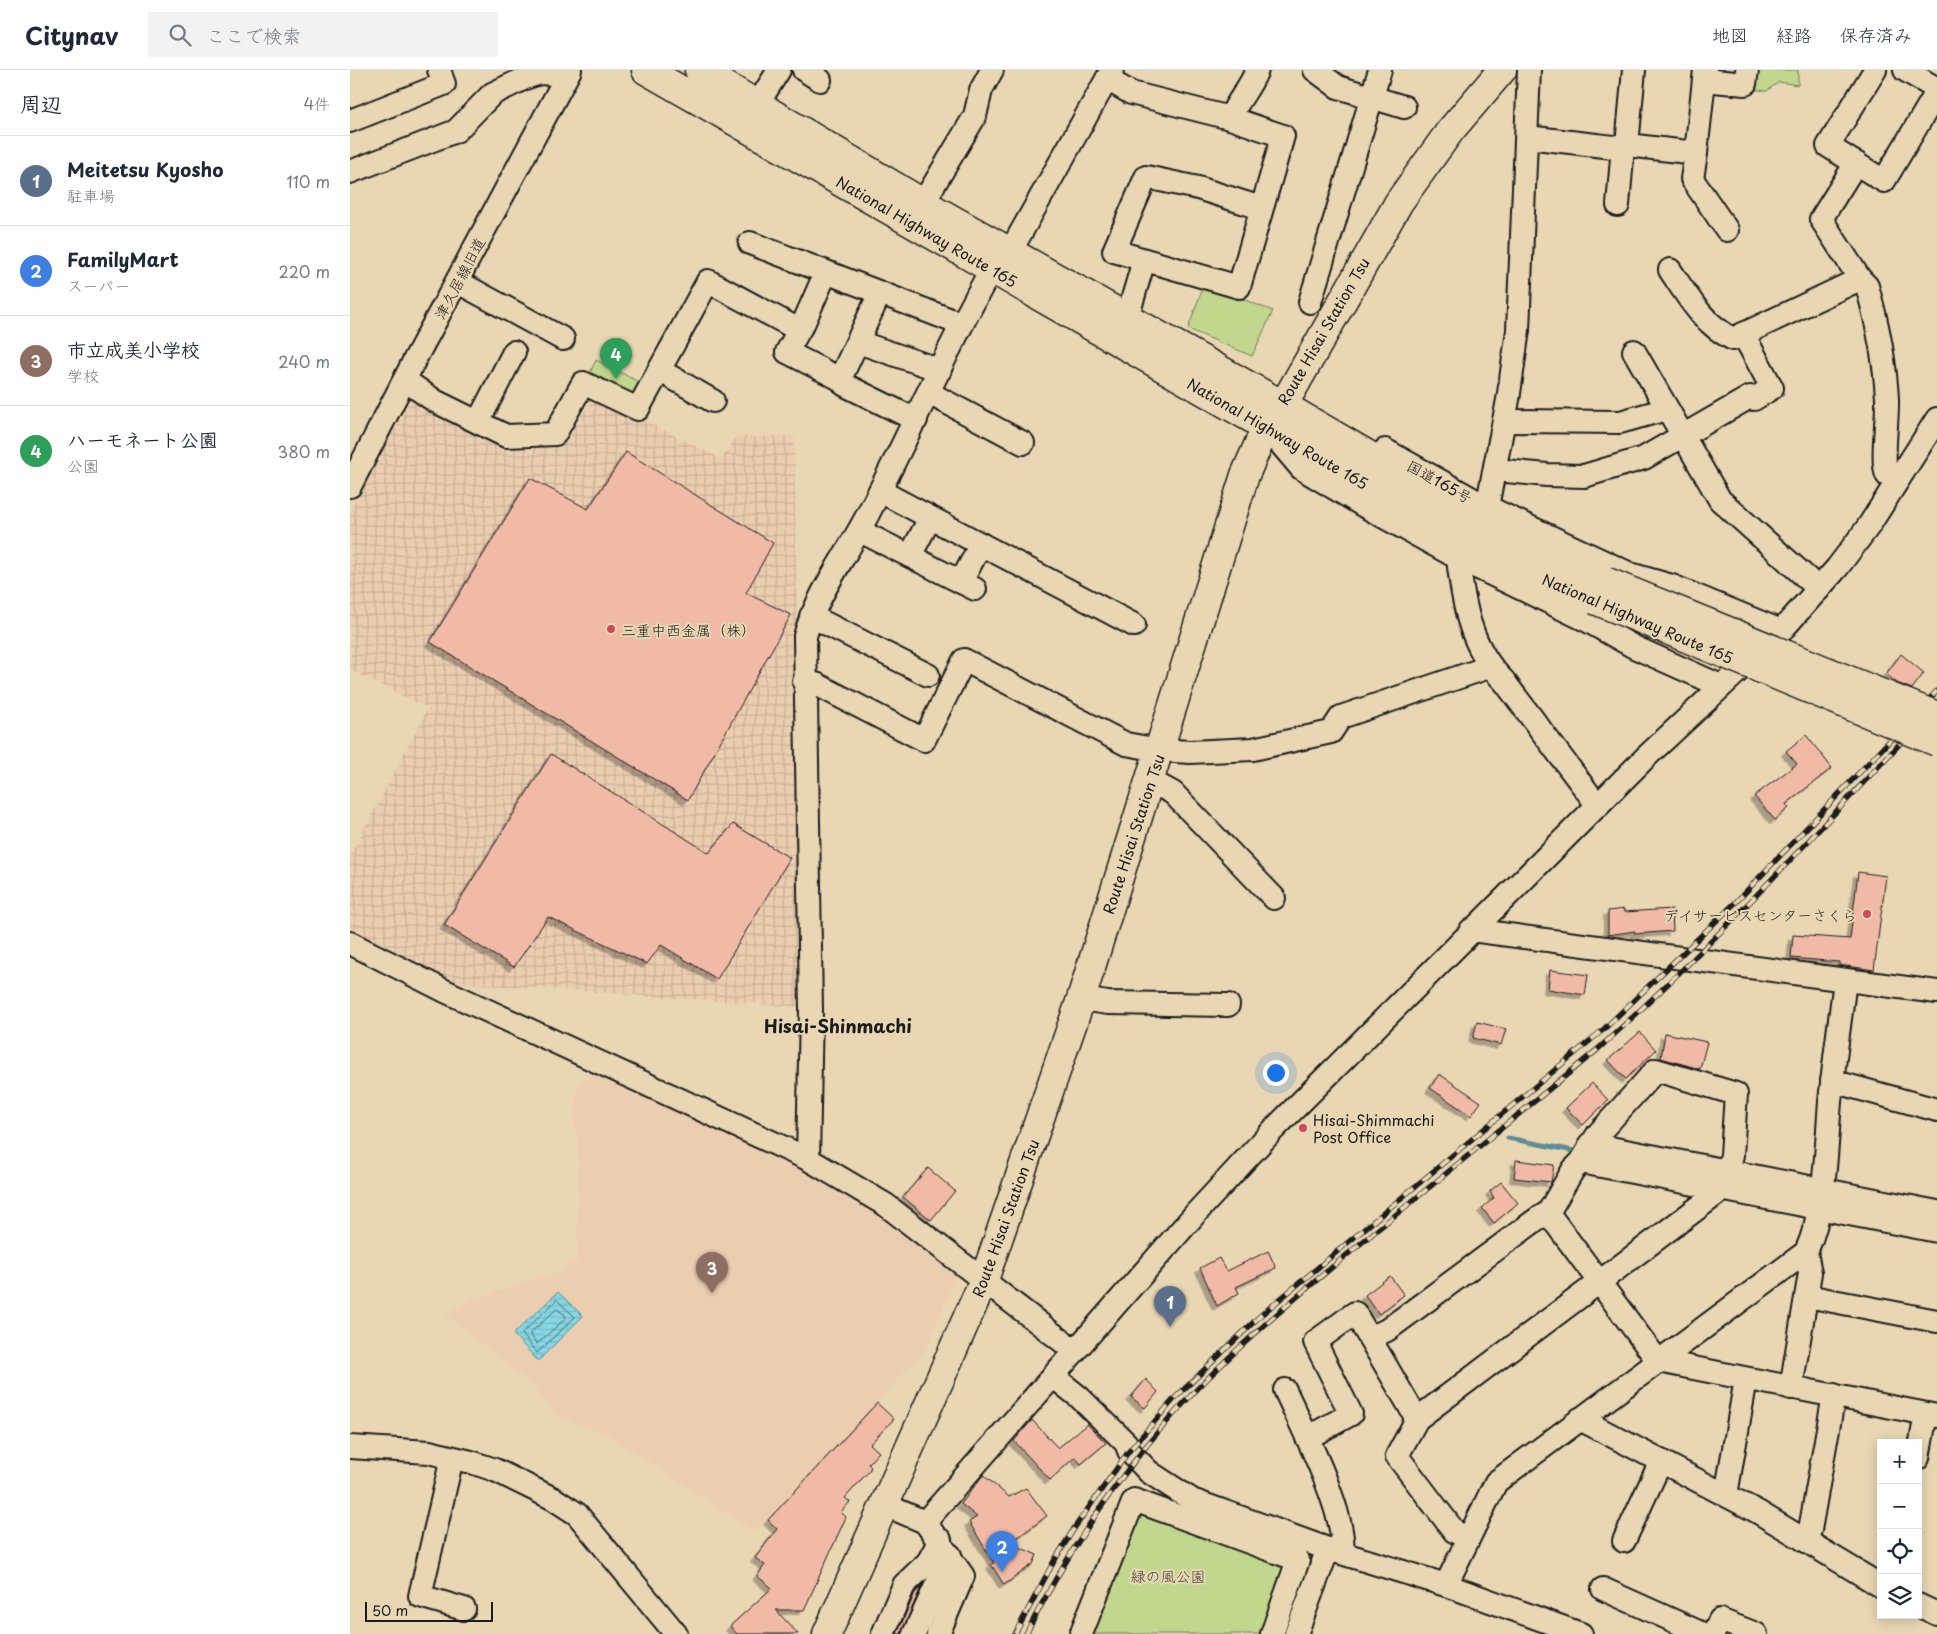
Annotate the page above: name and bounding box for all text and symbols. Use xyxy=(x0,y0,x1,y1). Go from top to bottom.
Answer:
search box xyxy=(148,12,498,57)
text: Citynav xyxy=(25,17,118,53)
icon: search xyxy=(166,21,194,49)
text: ここで検索 xyxy=(206,21,301,49)
text: 地図 xyxy=(1712,21,1748,48)
text: 経路 xyxy=(1776,21,1812,48)
text: 保存済み xyxy=(1840,21,1912,48)
text: 周辺 xyxy=(20,87,62,119)
text: 4件 xyxy=(303,91,330,115)
text: Meitetsu Kyosho xyxy=(67,155,223,183)
text: 1 xyxy=(32,169,40,193)
text: 110 m xyxy=(287,169,330,193)
street label: National Highway Route 165 xyxy=(832,170,1022,292)
text: 駐車場 xyxy=(67,183,115,207)
street label: 津久居線旧道 xyxy=(428,233,490,323)
text: FamilyMart xyxy=(67,245,179,273)
street label: Route Hisai Station Tsu xyxy=(1271,253,1375,409)
text: 2 xyxy=(30,259,42,283)
text: 220 m xyxy=(279,259,330,283)
text: スーパー xyxy=(67,273,130,297)
text: 市立成美小学校 xyxy=(67,335,200,363)
pin: 4 xyxy=(600,338,632,379)
text: 3 xyxy=(31,349,41,373)
text: 240 m xyxy=(278,349,330,373)
text: 学校 xyxy=(67,363,99,387)
street label: National Highway Route 165 xyxy=(1183,372,1373,494)
text: ハーモネート公園 xyxy=(67,425,218,453)
text: 4 xyxy=(31,439,41,463)
text: 380 m xyxy=(278,439,330,463)
text: 公園 xyxy=(67,453,99,477)
street label: 国道165号 xyxy=(1403,454,1477,508)
street label: National Highway Route 165 xyxy=(1539,567,1737,669)
place label: 三重中西金属（株） xyxy=(621,618,756,641)
marker: 三重中西金属（株） xyxy=(605,623,617,635)
street label: Route Hisai Station Tsu xyxy=(1096,751,1170,917)
place label: デイサービスセンターさくら xyxy=(1663,903,1857,926)
marker: デイサービスセンターさくら xyxy=(1861,908,1873,920)
district label: Hisai-Shinmachi xyxy=(764,1012,912,1039)
your location xyxy=(1263,1060,1289,1086)
place label: Hisai-Shimmachi Post Office xyxy=(1313,1108,1434,1148)
marker: Hisai-Shimmachi Post Office xyxy=(1297,1122,1309,1134)
street label: Route Hisai Station Tsu xyxy=(966,1136,1044,1300)
pin: 3 xyxy=(696,1252,728,1293)
pin: 1 xyxy=(1154,1286,1186,1327)
map controls xyxy=(1877,1439,1922,1619)
button: + xyxy=(1877,1439,1922,1484)
button: − xyxy=(1877,1484,1922,1529)
button: locate xyxy=(1877,1529,1922,1574)
pin: 2 xyxy=(986,1531,1018,1572)
park label: 緑の風公園 xyxy=(1130,1564,1206,1587)
button: layers xyxy=(1877,1574,1922,1619)
scale bar xyxy=(365,1599,492,1622)
text: 50 m xyxy=(372,1600,408,1621)

